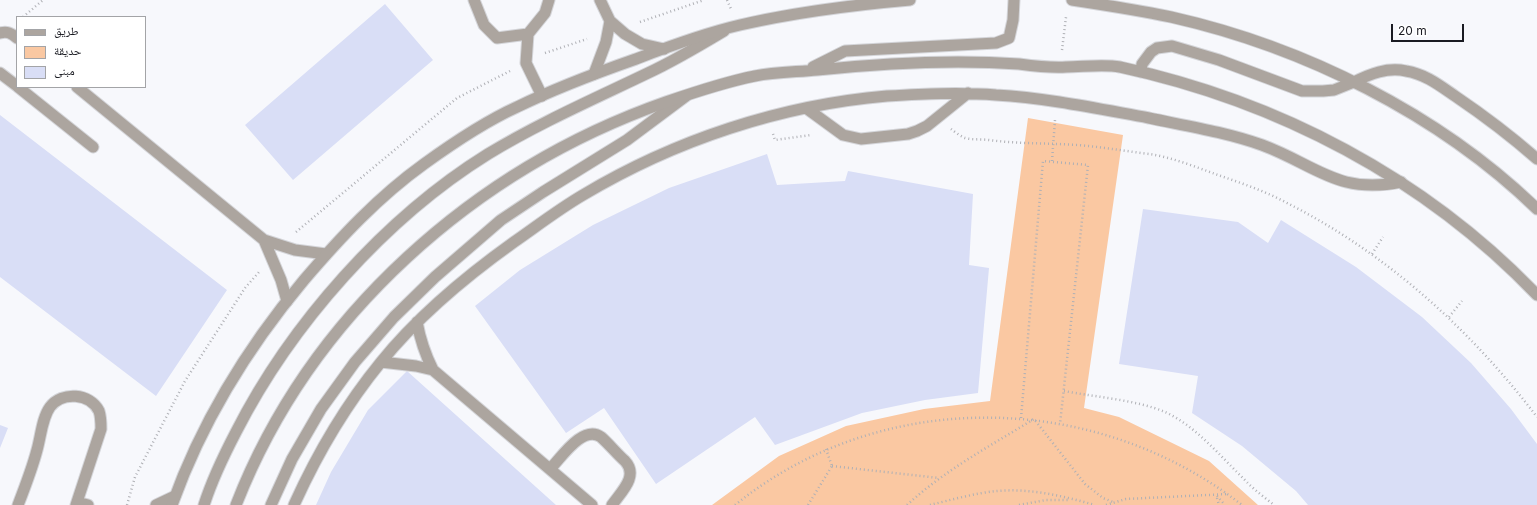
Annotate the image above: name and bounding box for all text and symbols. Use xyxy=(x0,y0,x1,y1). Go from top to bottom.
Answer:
legend xyxy=(16,16,146,88)
scale bar xyxy=(1393,16,1466,42)
text: طريق xyxy=(54,23,79,38)
text: 20 m xyxy=(1398,23,1427,38)
text: حديقة xyxy=(54,43,82,58)
text: مبنى xyxy=(54,63,75,78)

